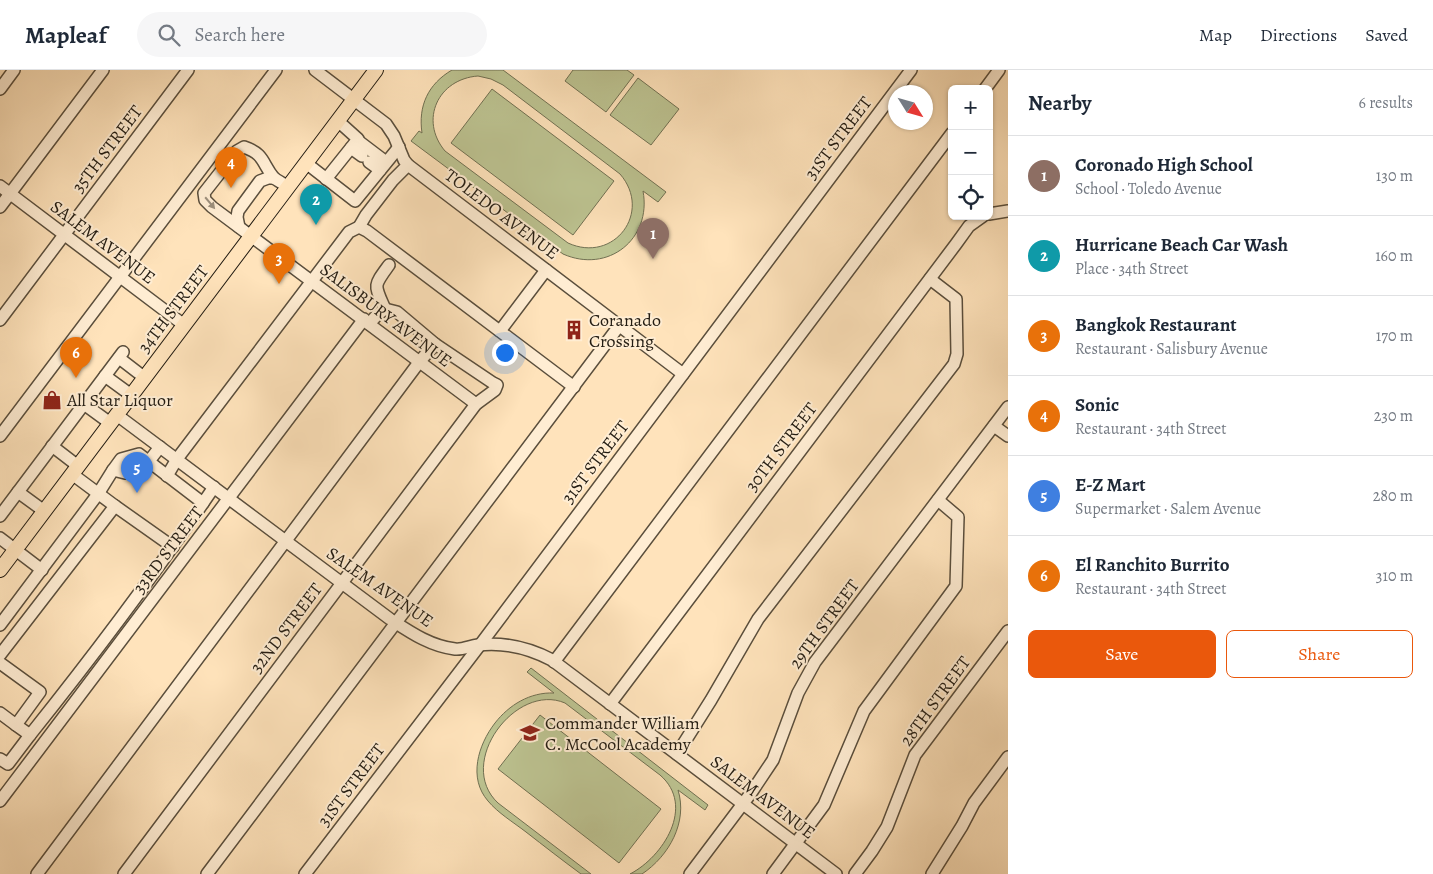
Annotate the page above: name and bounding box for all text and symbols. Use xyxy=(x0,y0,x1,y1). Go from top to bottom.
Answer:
search box xyxy=(137,12,487,57)
text: Mapleaf xyxy=(25,19,107,51)
icon: search xyxy=(155,21,183,49)
text: Search here xyxy=(195,22,285,48)
text: Map xyxy=(1199,23,1232,47)
text: Directions xyxy=(1260,23,1337,47)
text: Saved xyxy=(1365,23,1408,47)
north arrow xyxy=(888,85,933,130)
map controls xyxy=(948,85,993,220)
button: + xyxy=(948,85,993,130)
text: Nearby xyxy=(1028,89,1091,117)
street label: 31ST STREET xyxy=(799,91,877,184)
text: 6 results xyxy=(1359,92,1413,114)
street label: 35TH STREET xyxy=(66,100,148,198)
button: − xyxy=(948,130,993,175)
pin: 4 xyxy=(215,147,247,188)
text: Coronado High School xyxy=(1075,152,1253,178)
street label: TOLEDO AVENUE xyxy=(440,163,564,265)
text: 1 xyxy=(1041,165,1047,187)
text: 130 m xyxy=(1376,165,1413,187)
button: locate xyxy=(948,175,993,220)
text: School · Toledo Avenue xyxy=(1075,178,1222,200)
pin: 2 xyxy=(300,184,332,225)
street label: SALEM AVENUE xyxy=(46,195,160,289)
one-way arrow xyxy=(205,197,216,209)
pin: 1 xyxy=(637,218,669,259)
text: Hurricane Beach Car Wash xyxy=(1075,232,1288,258)
pin: 3 xyxy=(263,243,295,284)
text: 2 xyxy=(1040,245,1048,267)
text: 160 m xyxy=(1375,245,1413,267)
street label: SALISBURY AVENUE xyxy=(315,257,457,373)
text: Place · 34th Street xyxy=(1075,258,1189,280)
street label: 34TH STREET xyxy=(132,260,214,358)
place label: Coranado Crossing xyxy=(589,308,661,353)
text: Bangkok Restaurant xyxy=(1075,312,1237,338)
building icon: Coranado Crossing xyxy=(563,319,585,341)
text: 3 xyxy=(1041,325,1047,347)
text: 170 m xyxy=(1376,325,1413,347)
pin: 6 xyxy=(60,337,92,378)
text: Restaurant · Salisbury Avenue xyxy=(1075,338,1268,360)
your location xyxy=(492,340,518,366)
place label: All Star Liquor xyxy=(66,388,173,412)
shop icon: All Star Liquor xyxy=(41,389,63,411)
text: Sonic xyxy=(1075,392,1119,418)
street label: 30TH STREET xyxy=(740,398,822,496)
text: 4 xyxy=(1040,405,1048,427)
text: 230 m xyxy=(1374,405,1413,427)
street label: 31ST STREET xyxy=(556,415,634,508)
text: Restaurant · 34th Street xyxy=(1075,418,1227,440)
pin: 5 xyxy=(121,452,153,493)
text: E-Z Mart xyxy=(1075,472,1146,498)
text: 5 xyxy=(1041,485,1047,507)
text: 280 m xyxy=(1373,485,1413,507)
text: Supermarket · Salem Avenue xyxy=(1075,498,1261,520)
street label: 33RD STREET xyxy=(127,501,209,599)
street label: SALEM AVENUE xyxy=(322,541,438,633)
text: El Ranchito Burrito xyxy=(1075,552,1230,578)
text: 6 xyxy=(1040,565,1048,587)
text: 310 m xyxy=(1376,565,1413,587)
street label: 29TH STREET xyxy=(783,574,865,674)
street label: 32ND STREET xyxy=(244,578,328,678)
text: Restaurant · 34th Street xyxy=(1075,578,1227,600)
button: Save xyxy=(1028,630,1216,678)
button: Share xyxy=(1226,630,1413,678)
street label: 28TH STREET xyxy=(894,651,976,751)
place label: Commander William C. McCool Academy xyxy=(545,711,700,756)
school or university icon: Commander William C. McCool Academy xyxy=(519,722,541,744)
street label: 31ST STREET xyxy=(312,738,390,831)
street label: SALEM AVENUE xyxy=(706,750,820,844)

